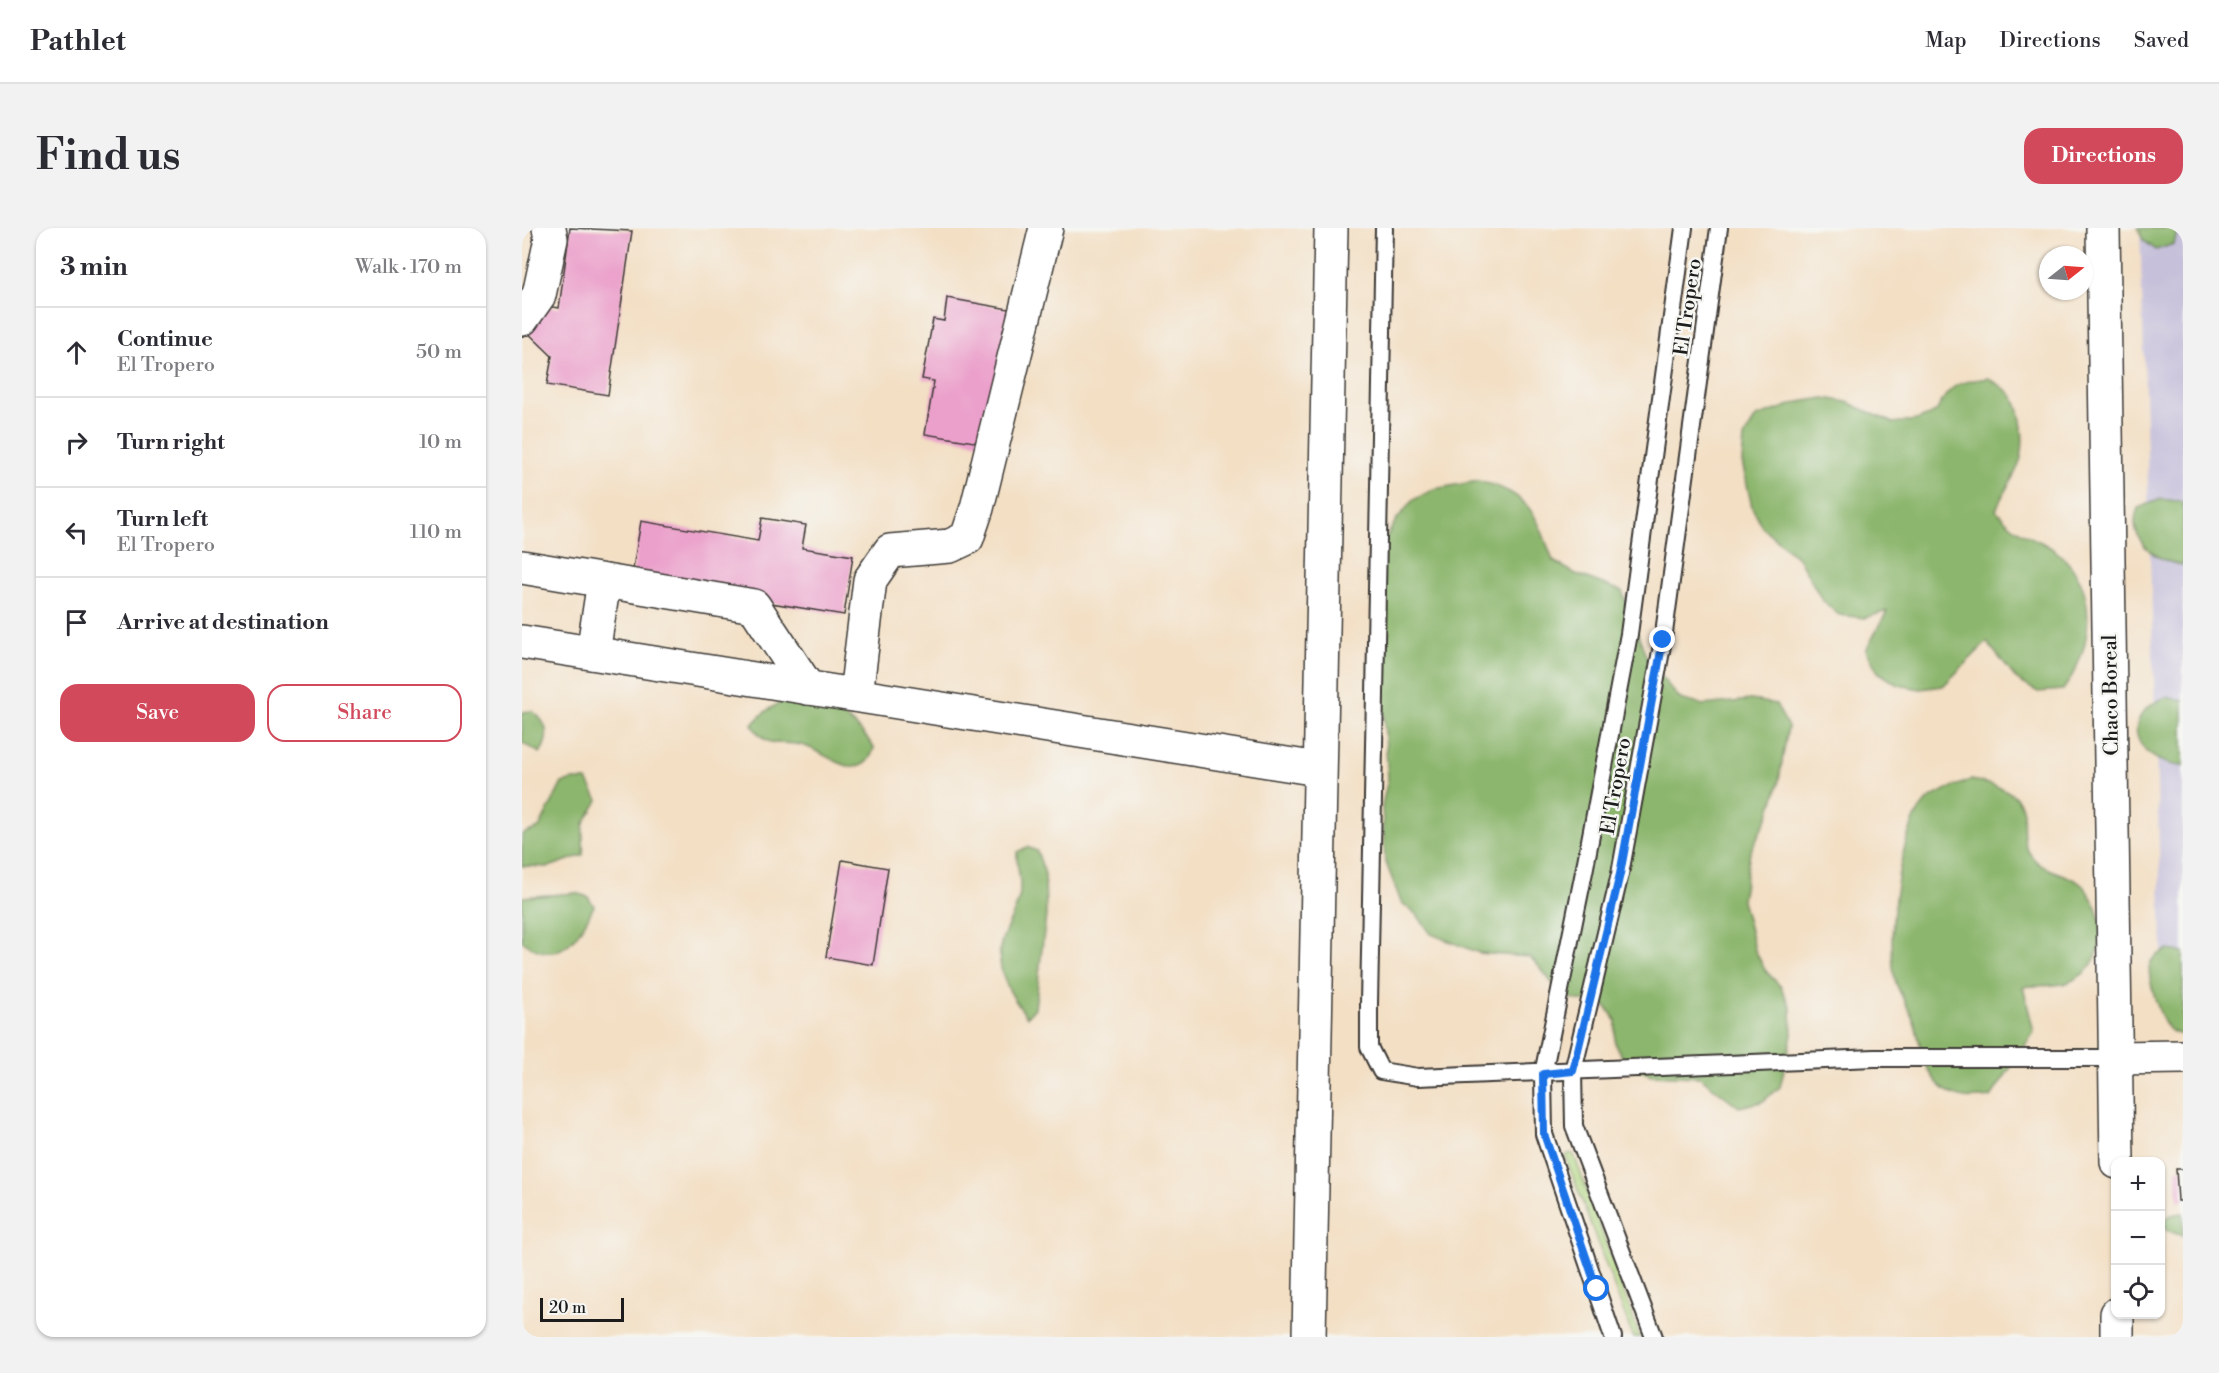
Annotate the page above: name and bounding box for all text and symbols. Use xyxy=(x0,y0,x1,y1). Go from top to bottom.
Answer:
text: Pathlet xyxy=(30,24,126,59)
text: Map xyxy=(1925,28,1967,54)
text: Directions xyxy=(2000,28,2101,54)
text: Saved xyxy=(2134,28,2189,54)
button: Directions xyxy=(2024,128,2183,184)
text: Find us xyxy=(36,130,180,183)
north arrow xyxy=(2039,246,2093,300)
text: 3 min xyxy=(60,251,128,283)
text: Walk · 170 m xyxy=(355,255,462,280)
street label: El Tropero xyxy=(1669,257,1708,357)
text: Continue xyxy=(117,326,213,353)
icon: ahead xyxy=(60,336,93,369)
text: 50 m xyxy=(416,340,462,365)
text: El Tropero xyxy=(117,353,215,378)
icon: right xyxy=(60,426,93,459)
text: Turn right xyxy=(117,429,225,456)
text: 10 m xyxy=(419,430,462,455)
text: Turn left xyxy=(117,506,208,533)
icon: left xyxy=(60,516,93,549)
text: 110 m xyxy=(410,520,462,545)
text: El Tropero xyxy=(117,533,215,558)
icon: arrive xyxy=(60,606,93,639)
text: Arrive at destination xyxy=(117,609,329,636)
route end xyxy=(1649,626,1675,652)
street label: Chaco Boreal xyxy=(2098,634,2125,756)
button: Save xyxy=(60,684,255,742)
button: Share xyxy=(267,684,462,742)
street label: El Tropero xyxy=(1596,736,1637,837)
map controls xyxy=(2111,1157,2165,1319)
button: + xyxy=(2111,1157,2165,1211)
button: − xyxy=(2111,1211,2165,1265)
button: locate xyxy=(2111,1265,2165,1319)
route start xyxy=(1583,1275,1609,1301)
scale bar xyxy=(540,1295,624,1322)
text: 20 m xyxy=(549,1298,586,1318)

